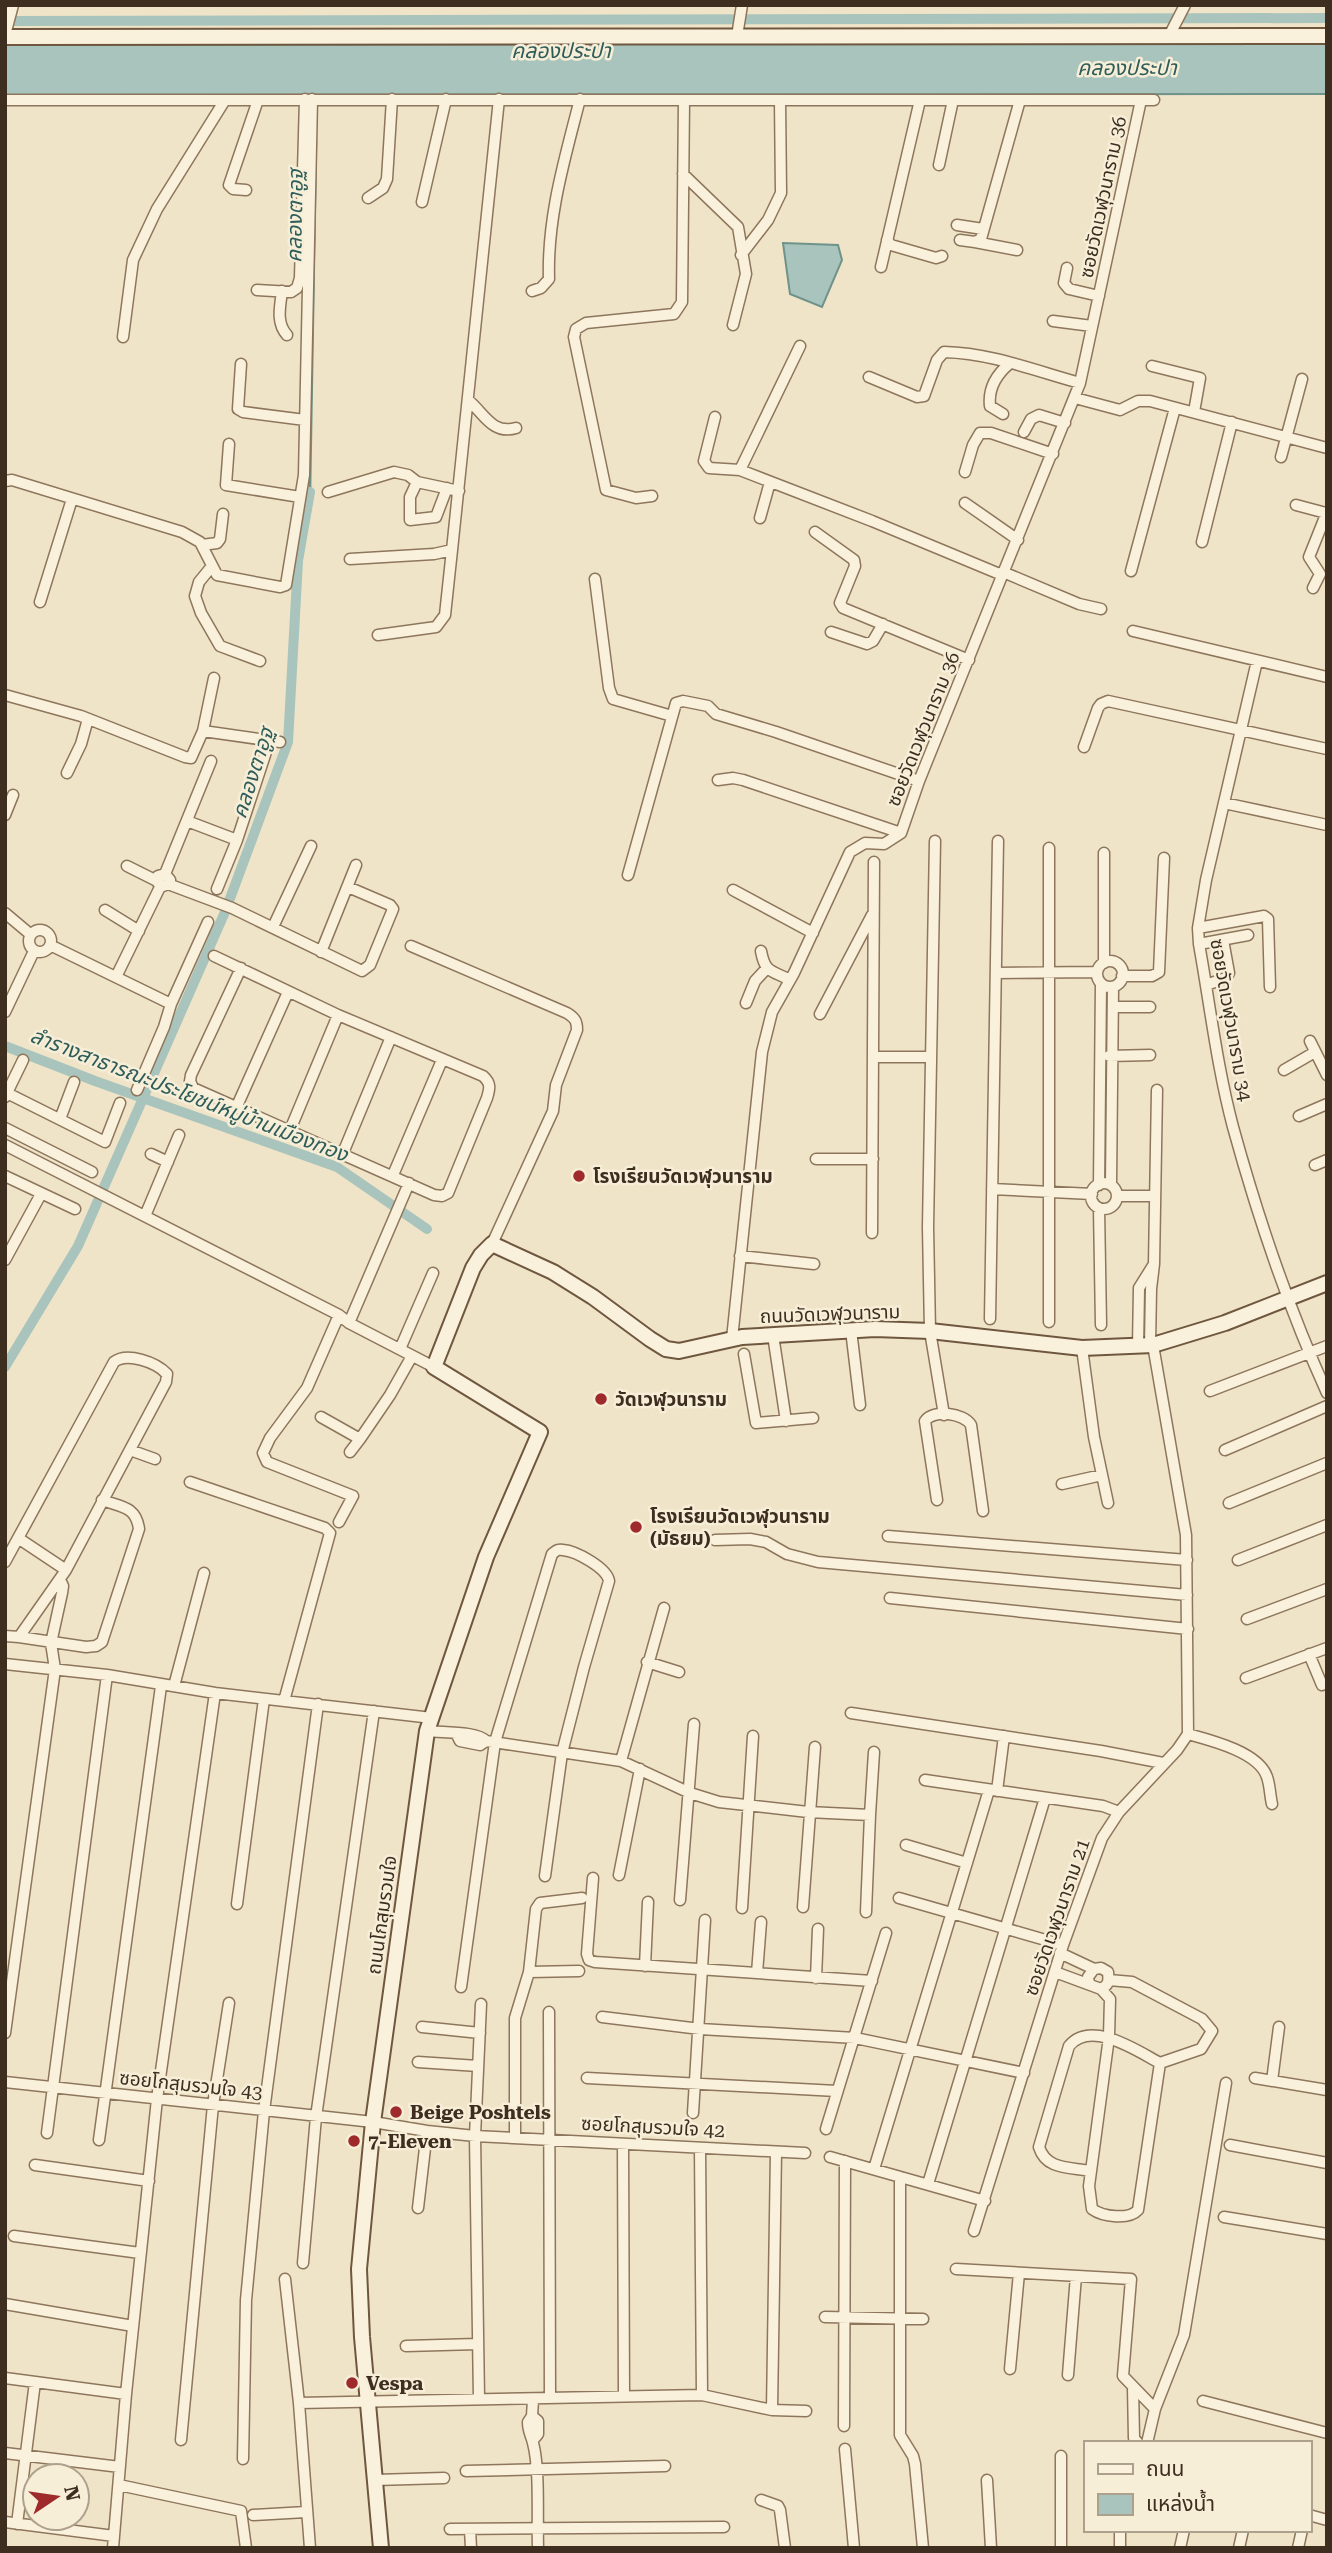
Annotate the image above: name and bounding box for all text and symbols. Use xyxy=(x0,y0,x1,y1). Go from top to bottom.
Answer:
water label: คลองประปา xyxy=(511,39,612,63)
water label: คลองประปา xyxy=(1077,56,1178,80)
street label: ซอยวัดเวฬุวนาราม 36 xyxy=(1075,114,1131,280)
water label: คลองตาอูฐ xyxy=(282,166,309,263)
street label: ซอยวัดเวฬุวนาราม 36 xyxy=(881,648,965,810)
water label: คลองตาอูฐ xyxy=(227,722,281,822)
street label: ซอยวัดเวฬุวนาราม 34 xyxy=(1205,937,1257,1103)
water label: ลำรางสาธารณะประโยชน์หมู่บ้านเมืองทอง xyxy=(27,1023,353,1168)
place label: โรงเรียนวัดเวฬุวนาราม xyxy=(593,1165,773,1188)
marker: โรงเรียนวัดเวฬุวนาราม xyxy=(571,1168,587,1184)
street label: ถนนวัดเวฬุวนาราม xyxy=(759,1300,901,1328)
place label: วัดเวฬุวนาราม xyxy=(615,1388,727,1411)
marker: วัดเวฬุวนาราม xyxy=(593,1391,609,1407)
place label: โรงเรียนวัดเวฬุวนาราม (มัธยม) xyxy=(650,1505,830,1550)
marker: โรงเรียนวัดเวฬุวนาราม (มัธยม) xyxy=(628,1519,644,1535)
street label: ซอยวัดเวฬุวนาราม 21 xyxy=(1019,1835,1095,1999)
street label: ถนนโกสุมรวมใจ xyxy=(362,1854,402,1976)
street label: ซอยโกสุมรวมใจ 43 xyxy=(118,2066,264,2104)
place label: Beige Poshtels xyxy=(410,2101,551,2124)
marker: Beige Poshtels xyxy=(388,2104,404,2120)
street label: ซอยโกสุมรวมใจ 42 xyxy=(581,2112,725,2142)
place label: 7-Eleven xyxy=(368,2130,452,2153)
marker: 7-Eleven xyxy=(346,2133,362,2149)
place label: Vespa xyxy=(366,2372,423,2395)
marker: Vespa xyxy=(344,2375,360,2391)
legend xyxy=(1084,2441,1311,2532)
text: ถนน xyxy=(1146,2457,1184,2481)
north arrow xyxy=(21,2462,91,2532)
text: N xyxy=(59,2484,85,2503)
text: แหล่งน้ำ xyxy=(1146,2489,1215,2516)

